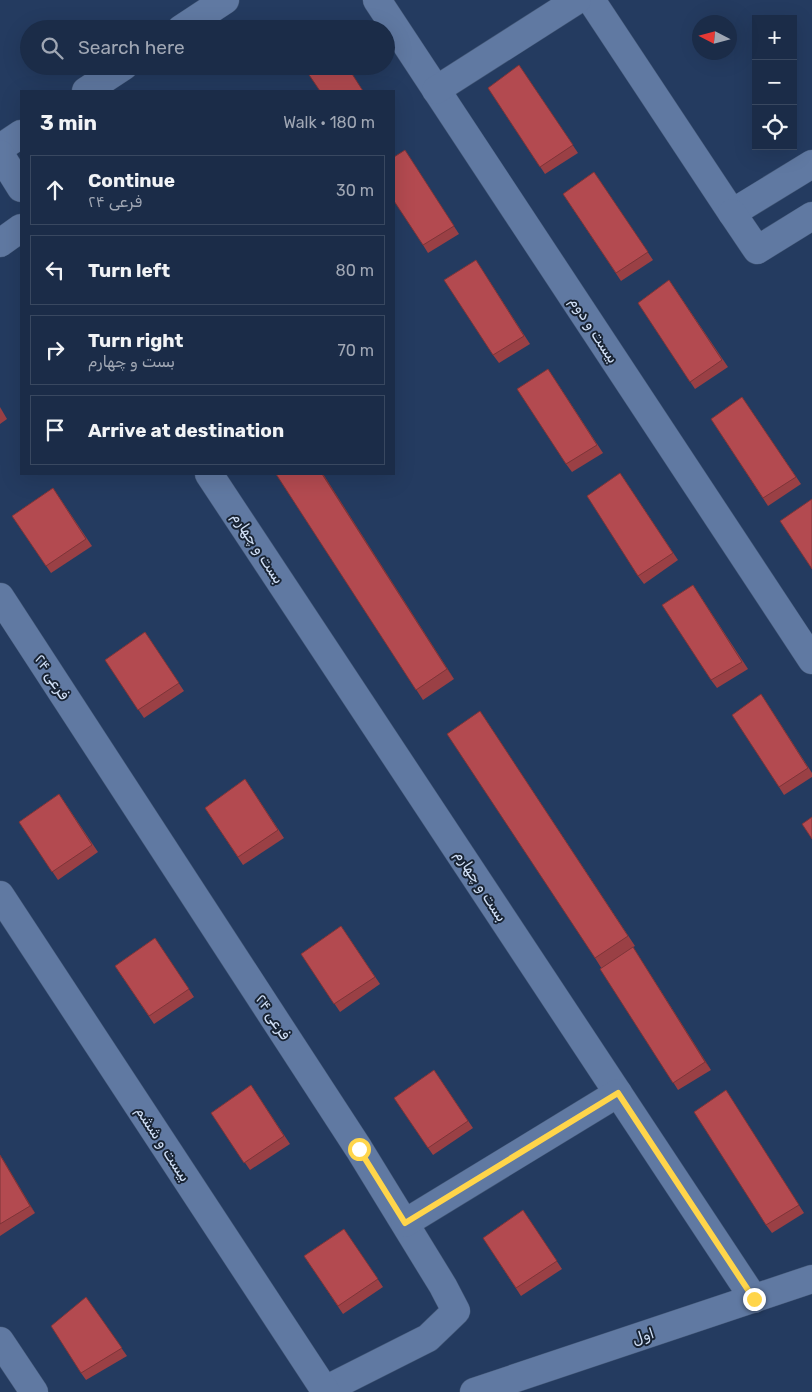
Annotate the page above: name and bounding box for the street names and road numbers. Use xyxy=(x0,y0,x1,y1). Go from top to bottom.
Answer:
street label: بیست و دوم xyxy=(565,294,622,367)
street label: بست و چهارم xyxy=(227,509,288,588)
street label: فرعی ۲۴ xyxy=(31,651,73,703)
street label: بست و چهارم xyxy=(450,847,511,926)
street label: فرعی ۲۴ xyxy=(252,991,294,1043)
street label: بیست و ششم xyxy=(131,1103,194,1186)
street label: اول xyxy=(630,1324,657,1349)

